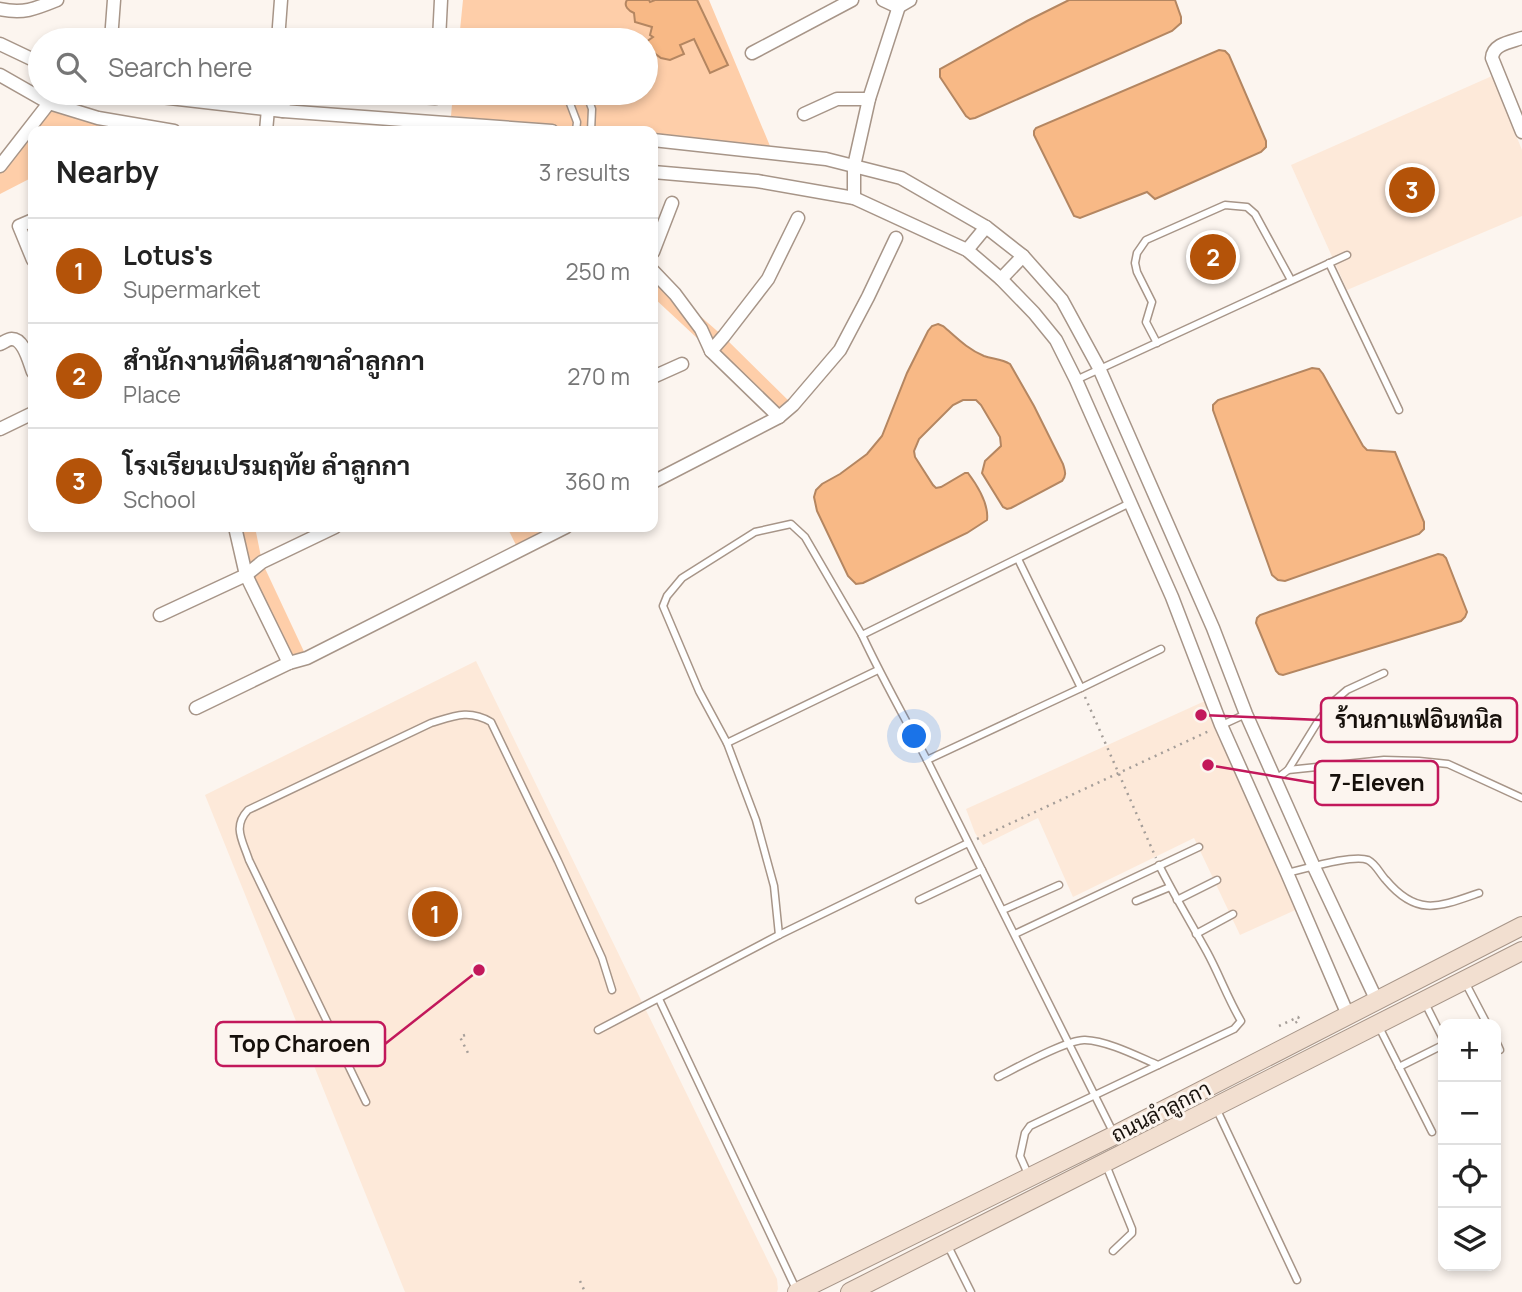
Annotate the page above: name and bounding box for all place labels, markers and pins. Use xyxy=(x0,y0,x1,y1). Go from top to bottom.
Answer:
pin: 3 xyxy=(1389,164,1435,216)
pin: 2 xyxy=(1190,231,1236,283)
callout: ร้านกาแฟอินทนิล xyxy=(1321,698,1517,742)
callout: 7-Eleven xyxy=(1315,761,1438,805)
pin: 1 xyxy=(412,888,458,940)
callout: Top Charoen xyxy=(216,1022,385,1066)

